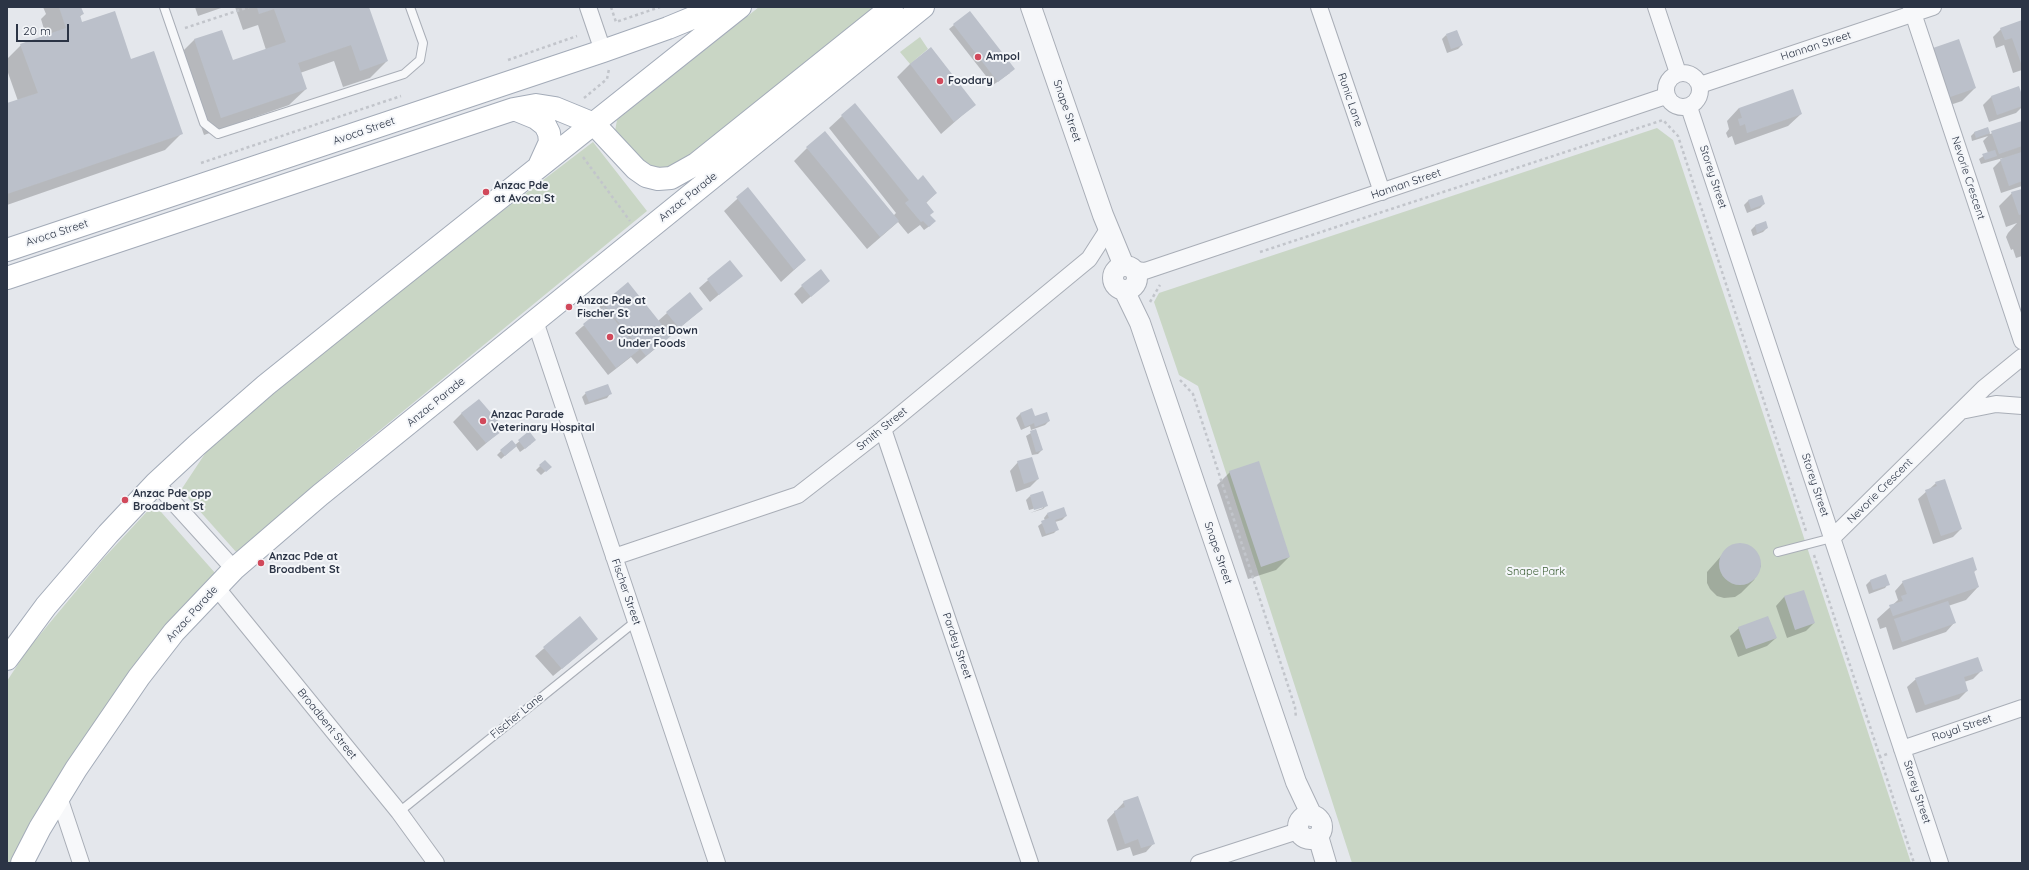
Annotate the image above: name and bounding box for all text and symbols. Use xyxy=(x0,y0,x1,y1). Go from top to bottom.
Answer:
scale bar xyxy=(18,16,71,42)
text: 20 m xyxy=(23,23,51,38)
street label: Hannan Street xyxy=(1779,28,1853,64)
place label: Ampol xyxy=(986,50,1020,64)
marker: Ampol xyxy=(973,52,983,62)
street label: Runic Lane xyxy=(1335,71,1365,129)
place label: Foodary xyxy=(948,74,993,88)
marker: Foodary xyxy=(935,76,945,86)
street label: Snape Street xyxy=(1050,78,1084,144)
street label: Avoca Street xyxy=(331,114,397,148)
street label: Nevorie Crescent xyxy=(1948,135,1988,221)
street label: Storey Street xyxy=(1697,144,1729,210)
street label: Hannan Street xyxy=(1369,166,1443,202)
street label: Anzac Parade xyxy=(656,170,720,224)
place label: Anzac Pde at Avoca St xyxy=(494,179,555,205)
marker: Anzac Pde at Avoca St xyxy=(481,187,491,197)
street label: Avoca Street xyxy=(24,217,90,249)
place label: Anzac Pde at Fischer St xyxy=(577,294,646,320)
marker: Anzac Pde at Fischer St xyxy=(564,302,574,312)
place label: Gourmet Down Under Foods xyxy=(618,324,698,350)
marker: Gourmet Down Under Foods xyxy=(605,332,615,342)
street label: Anzac Parade xyxy=(404,375,468,429)
street label: Smith Street xyxy=(854,404,910,454)
place label: Anzac Parade Veterinary Hospital xyxy=(491,408,595,434)
marker: Anzac Parade Veterinary Hospital xyxy=(478,416,488,426)
street label: Storey Street xyxy=(1799,452,1831,518)
street label: Nevorie Crescent xyxy=(1845,456,1915,526)
place label: Anzac Pde opp Broadbent St xyxy=(133,487,211,513)
marker: Anzac Pde opp Broadbent St xyxy=(120,495,130,505)
street label: Snape Street xyxy=(1201,520,1235,586)
place label: Anzac Pde at Broadbent St xyxy=(269,550,340,576)
street label: Fischer Street xyxy=(608,557,644,627)
marker: Anzac Pde at Broadbent St xyxy=(256,558,266,568)
park label: Snape Park xyxy=(1507,565,1565,579)
street label: Anzac Parade xyxy=(163,583,221,645)
street label: Pardey Street xyxy=(939,611,975,681)
street label: Broadbent Street xyxy=(294,686,360,762)
street label: Fischer Lane xyxy=(488,691,546,741)
street label: Royal Street xyxy=(1930,712,1994,744)
street label: Storey Street xyxy=(1901,759,1933,825)

